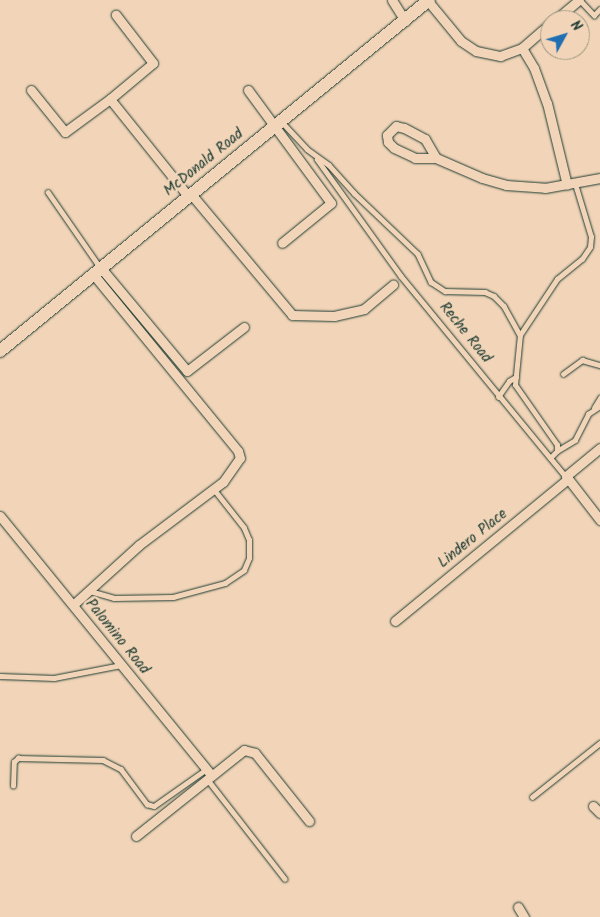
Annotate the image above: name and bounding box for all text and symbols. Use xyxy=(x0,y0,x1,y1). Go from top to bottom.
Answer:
north arrow xyxy=(540,10,590,60)
text: N xyxy=(565,16,587,37)
street label: McDonald Road xyxy=(161,125,247,201)
street label: Reche Road xyxy=(435,299,495,367)
street label: Lindero Place xyxy=(435,506,511,572)
street label: Palomino Road xyxy=(81,596,153,678)

